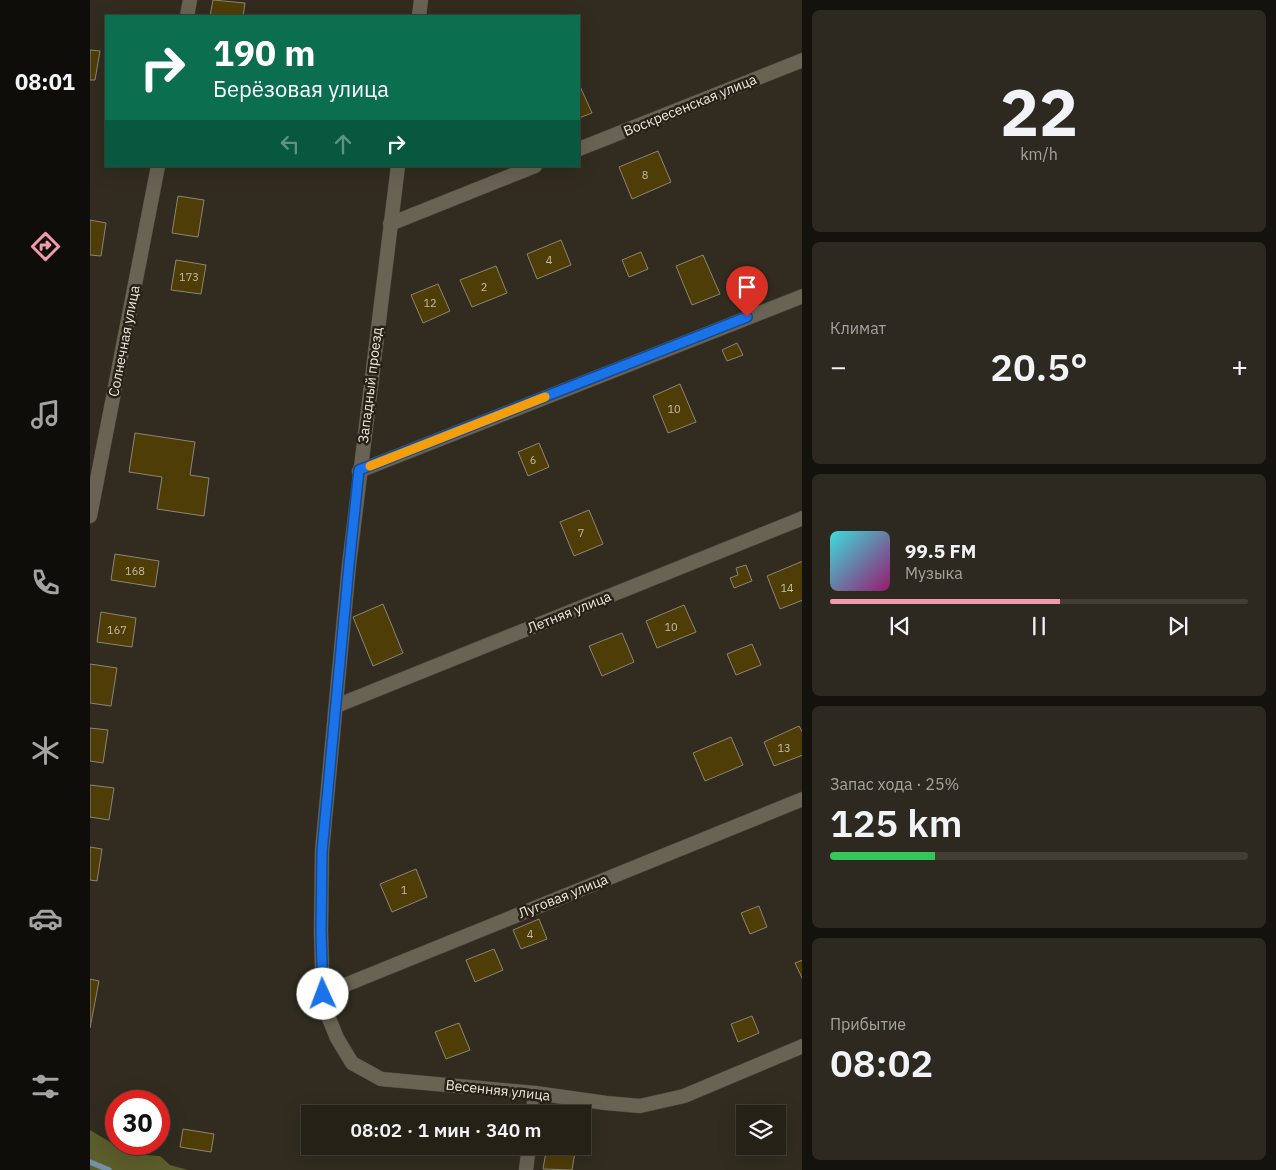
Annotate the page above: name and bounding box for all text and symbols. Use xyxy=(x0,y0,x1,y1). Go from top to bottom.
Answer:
text: 190 m xyxy=(213,30,316,76)
icon: right xyxy=(130,35,195,100)
text: 08:01 xyxy=(15,67,75,96)
text: 22 xyxy=(1000,69,1078,154)
street label: Воскресенская улица xyxy=(621,70,760,140)
text: Берёзовая улица xyxy=(213,74,389,103)
icon: left xyxy=(276,130,304,158)
icon: ahead xyxy=(329,130,357,158)
icon: right xyxy=(382,130,410,158)
text: km/h xyxy=(1020,144,1058,164)
house number: 8 xyxy=(642,168,648,182)
icon: directions xyxy=(28,229,63,264)
house number: 4 xyxy=(546,253,553,267)
pin xyxy=(726,266,768,317)
house number: 173 xyxy=(179,270,199,284)
icon: arrive xyxy=(733,273,761,301)
house number: 2 xyxy=(481,280,487,294)
street label: Солнечная улица xyxy=(104,283,144,398)
house number: 12 xyxy=(423,296,437,310)
text: Климат xyxy=(830,318,886,338)
street label: Западный проезд xyxy=(354,326,386,444)
text: 20.5° xyxy=(990,342,1088,391)
text: − xyxy=(830,348,847,385)
text: + xyxy=(1231,348,1248,385)
icon: music xyxy=(28,397,63,432)
house number: 10 xyxy=(667,402,681,416)
house number: 6 xyxy=(530,453,536,467)
house number: 7 xyxy=(578,526,584,540)
text: 99.5 FM xyxy=(905,539,976,563)
text: Музыка xyxy=(905,563,963,583)
house number: 168 xyxy=(125,564,145,578)
icon: phone xyxy=(28,565,63,600)
house number: 14 xyxy=(780,581,794,595)
street label: Летняя улица xyxy=(524,587,614,637)
icon: previous xyxy=(886,612,914,640)
icon: pause xyxy=(1025,612,1053,640)
icon: next xyxy=(1164,612,1192,640)
house number: 10 xyxy=(664,620,678,634)
house number: 167 xyxy=(107,623,127,637)
icon: climate xyxy=(28,733,63,768)
house number: 13 xyxy=(777,741,791,755)
text: Запас хода · 25% xyxy=(830,774,959,794)
text: 125 km xyxy=(830,798,962,847)
street label: Луговая улица xyxy=(516,870,611,922)
house number: 1 xyxy=(401,883,408,897)
icon: car xyxy=(28,901,63,936)
house number: 4 xyxy=(527,927,534,941)
position arrow xyxy=(296,967,348,1019)
text: Прибытие xyxy=(830,1014,906,1034)
text: 08:02 xyxy=(830,1038,933,1087)
icon: filters xyxy=(28,1069,63,1104)
street label: Весенняя улица xyxy=(445,1076,552,1104)
speed limit sign: 30 xyxy=(105,1090,170,1155)
map controls xyxy=(736,1105,786,1155)
button: layers xyxy=(736,1105,786,1155)
text: 08:02 · 1 мин · 340 m xyxy=(351,1118,541,1142)

